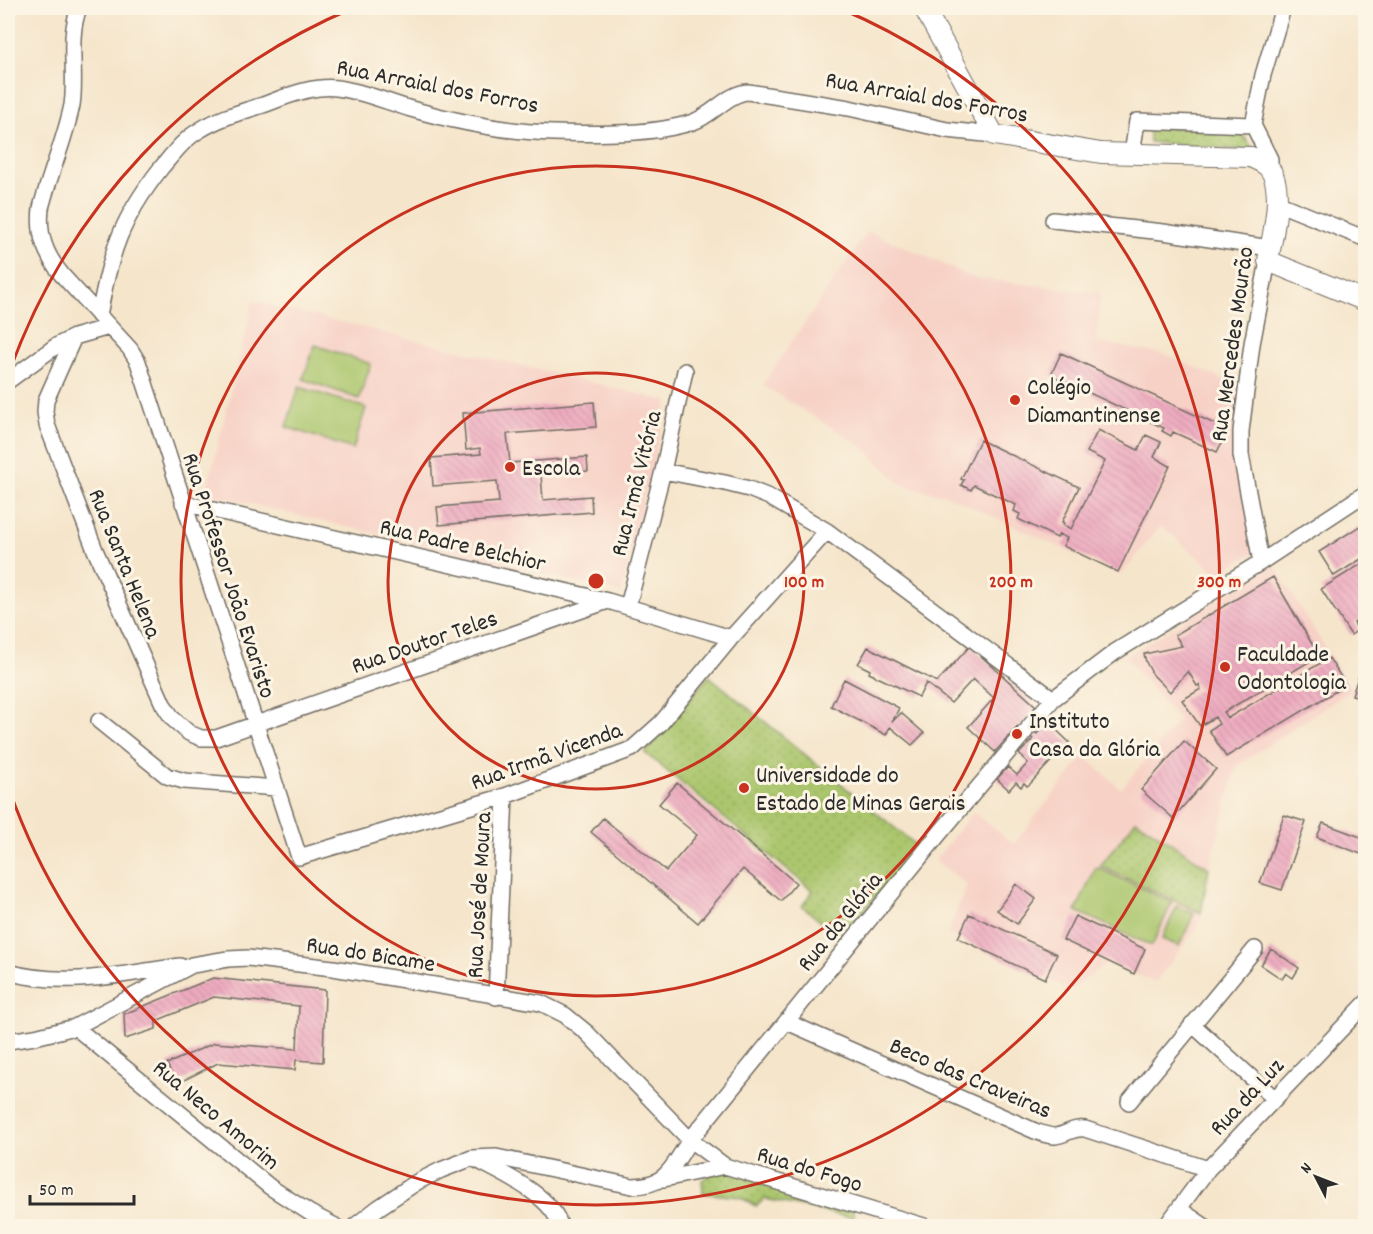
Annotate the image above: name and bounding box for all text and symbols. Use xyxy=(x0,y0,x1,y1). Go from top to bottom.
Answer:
street label: Rua Arraial dos Forros xyxy=(333,52,541,124)
street label: Rua Arraial dos Forros xyxy=(822,64,1031,134)
street label: Rua Mercedes Mourão xyxy=(1203,245,1264,444)
place label: Colégio Diamantinense xyxy=(1027,372,1161,434)
marker: Colégio Diamantinense xyxy=(1008,393,1022,407)
street label: Rua Irmã Vitória xyxy=(603,407,673,560)
street label: Rua Professor João Evaristo xyxy=(171,449,283,703)
place label: Escola xyxy=(522,453,581,487)
marker: Escola xyxy=(503,460,517,474)
street label: Rua Santa Helena xyxy=(78,484,169,645)
street label: Rua Padre Belchior xyxy=(376,511,549,583)
centre of rings xyxy=(586,571,606,591)
text: 100 m xyxy=(784,571,824,596)
text: 200 m xyxy=(989,571,1033,596)
text: 300 m xyxy=(1197,571,1241,596)
street label: Rua Doutor Teles xyxy=(347,603,503,685)
place label: Faculdade Odontologia xyxy=(1237,639,1347,701)
marker: Faculdade Odontologia xyxy=(1218,660,1232,674)
place label: Instituto Casa da Glória xyxy=(1029,706,1161,768)
street label: Rua Irmã Vicenda xyxy=(467,714,628,801)
marker: Instituto Casa da Glória xyxy=(1010,727,1024,741)
place label: Universidade do Estado de Minas Gerais xyxy=(756,760,966,822)
marker: Universidade do Estado de Minas Gerais xyxy=(737,781,751,795)
street label: Rua José de Moura xyxy=(460,810,502,979)
street label: Rua da Glória xyxy=(790,865,893,980)
street label: Rua do Bicame xyxy=(304,929,437,983)
street label: Beco das Craveiras xyxy=(884,1030,1056,1129)
street label: Rua da Luz xyxy=(1203,1051,1293,1145)
street label: Rua Neco Amorim xyxy=(144,1053,286,1180)
street label: Rua do Fogo xyxy=(752,1139,866,1203)
north arrow xyxy=(1286,1147,1346,1207)
text: N xyxy=(1296,1158,1318,1179)
scale bar xyxy=(30,1168,134,1206)
text: 50 m xyxy=(39,1179,74,1204)

